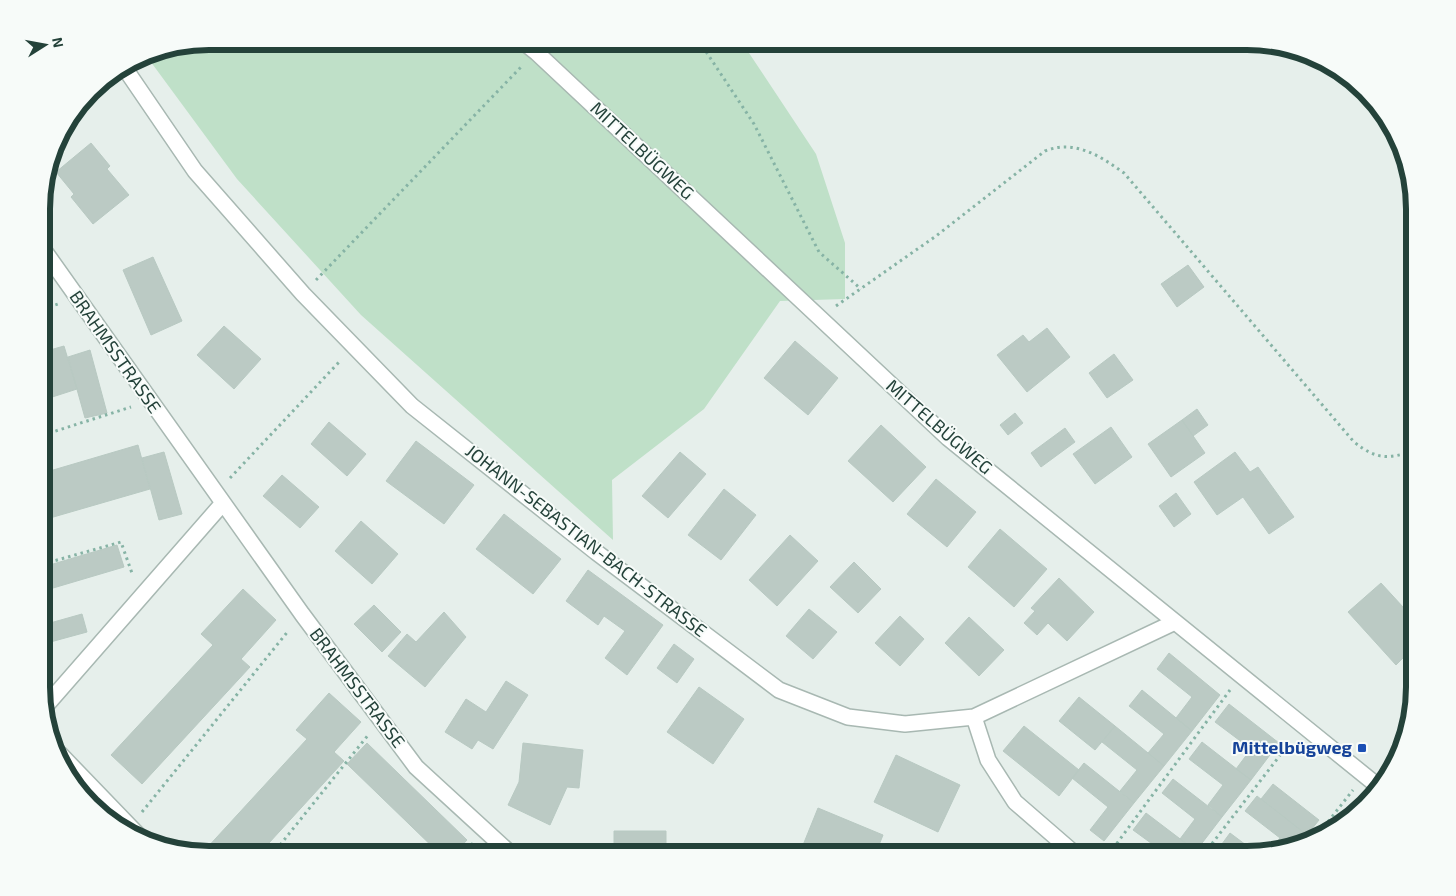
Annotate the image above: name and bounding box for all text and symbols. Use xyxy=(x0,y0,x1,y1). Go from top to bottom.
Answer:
north arrow xyxy=(20,20,70,70)
text: N xyxy=(49,36,68,49)
street label: MITTELBÜGWEG xyxy=(586,97,699,204)
street label: BRAHMSSTRASSE xyxy=(65,286,166,417)
street label: MITTELBÜGWEG xyxy=(882,374,997,478)
street label: JOHANN-SEBASTIAN-BACH-STRASSE xyxy=(462,439,712,641)
street label: BRAHMSSTRASSE xyxy=(306,623,410,752)
place label: Mittelbügweg xyxy=(1232,736,1353,758)
marker: Mittelbügweg xyxy=(1356,742,1368,754)

